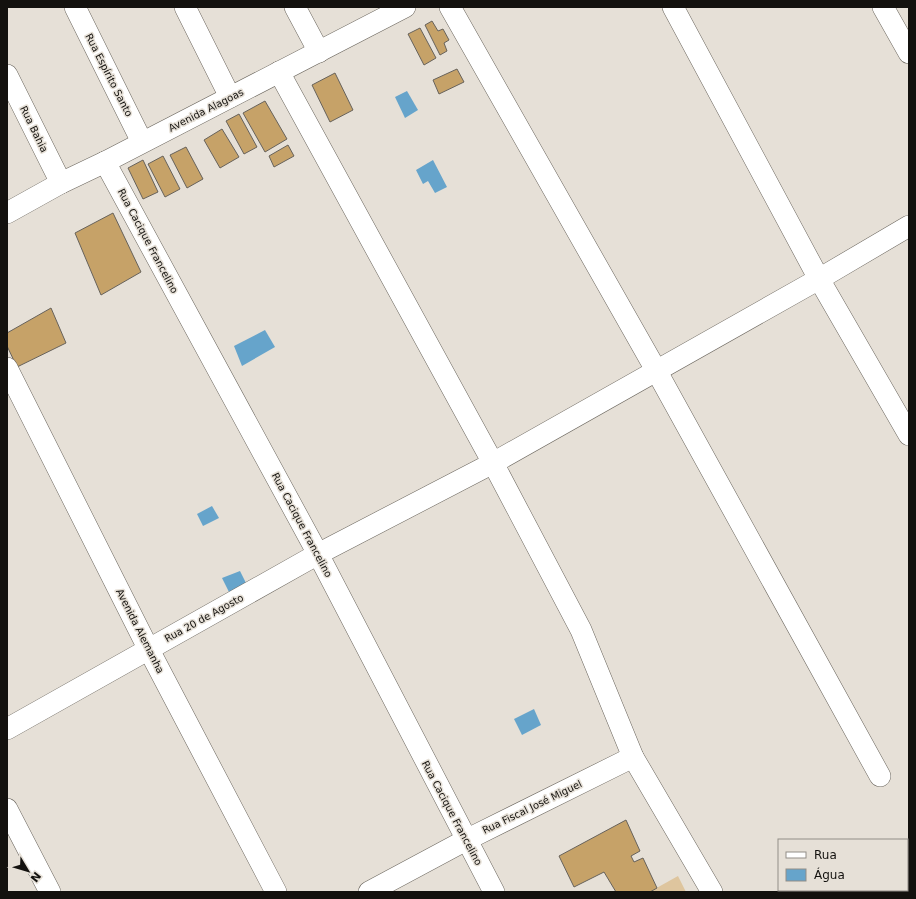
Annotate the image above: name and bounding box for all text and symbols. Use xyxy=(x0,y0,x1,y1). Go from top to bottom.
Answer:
street label: Rua Espírito Santo xyxy=(83,32,135,118)
street label: Avenida Alagoas xyxy=(167,86,245,134)
street label: Rua Bahia xyxy=(18,104,50,154)
street label: Rua Cacique Francelino xyxy=(116,187,180,295)
street label: Rua Cacique Francelino xyxy=(270,471,334,579)
street label: Avenida Alemanha xyxy=(114,587,166,675)
street label: Rua 20 de Agosto xyxy=(163,592,245,644)
street label: Rua Cacique Francelino xyxy=(420,759,484,867)
street label: Rua Fiscal José Miguel xyxy=(480,778,584,836)
legend xyxy=(778,839,908,891)
text: Rua xyxy=(814,848,837,862)
north arrow xyxy=(8,851,48,891)
text: Água xyxy=(814,867,845,882)
text: N xyxy=(28,869,43,884)

